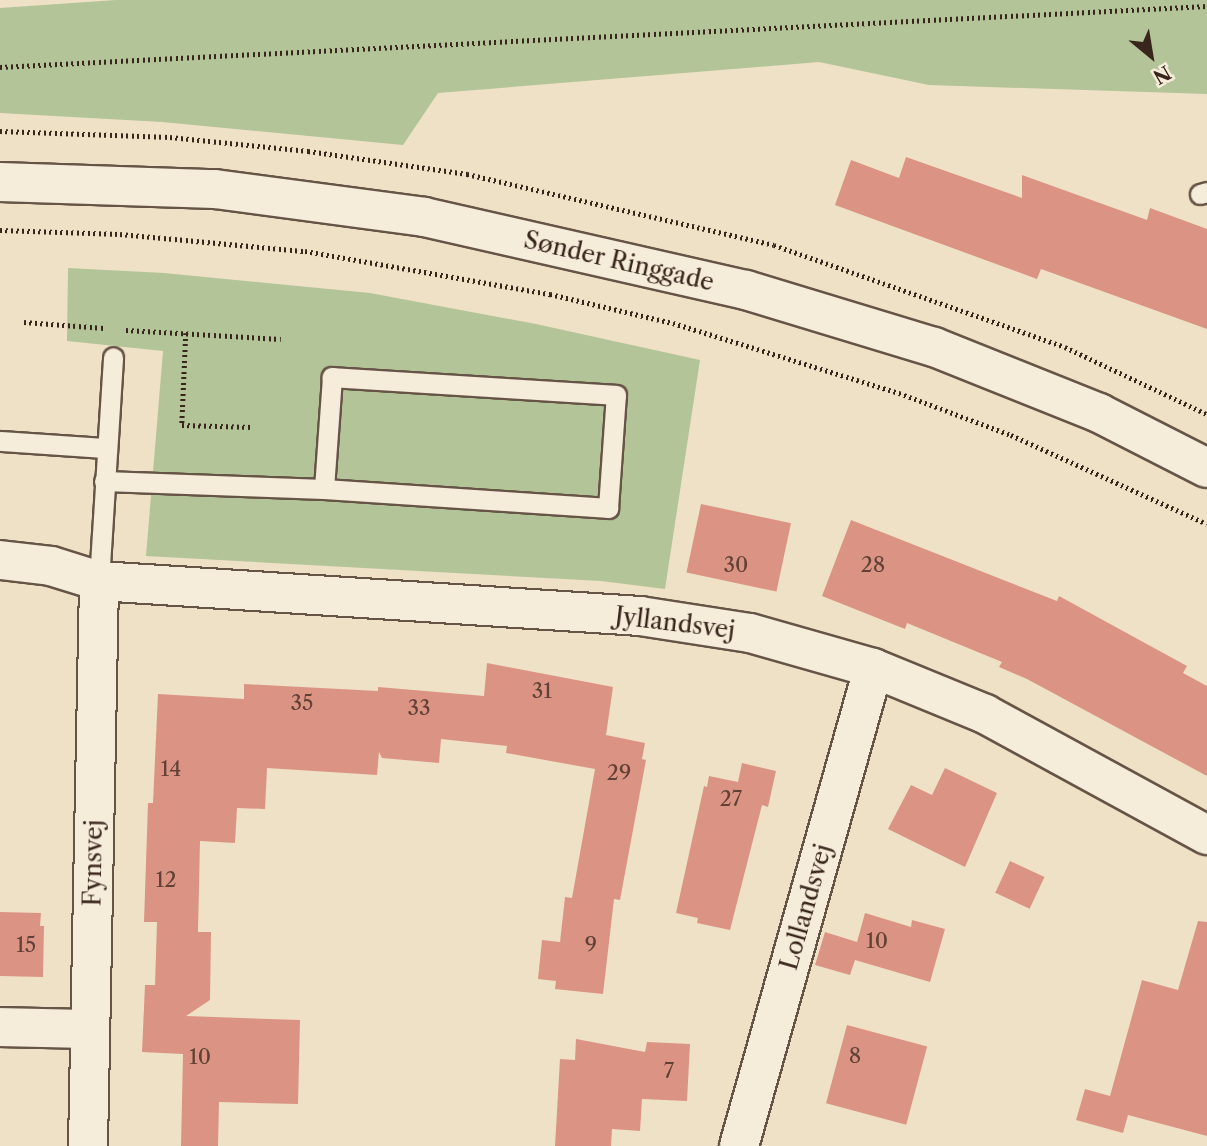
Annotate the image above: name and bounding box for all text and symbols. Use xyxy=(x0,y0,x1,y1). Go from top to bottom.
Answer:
north arrow xyxy=(1116,21,1186,91)
text: N xyxy=(1149,61,1175,89)
street label: Sønder Ringgade xyxy=(521,225,717,297)
house number: 30 xyxy=(724,552,748,578)
house number: 28 xyxy=(861,552,885,578)
street label: Jyllandsvej xyxy=(613,601,737,645)
house number: 31 xyxy=(532,678,552,704)
house number: 35 xyxy=(291,690,313,716)
house number: 33 xyxy=(407,695,431,721)
house number: 14 xyxy=(161,756,181,782)
house number: 29 xyxy=(607,760,631,786)
house number: 27 xyxy=(720,786,742,812)
street label: Fynsvej xyxy=(78,819,108,907)
street label: Lollandsvej xyxy=(774,841,838,973)
house number: 12 xyxy=(156,867,176,893)
house number: 10 xyxy=(866,928,888,954)
house number: 15 xyxy=(16,932,36,958)
house number: 9 xyxy=(585,932,597,958)
house number: 8 xyxy=(849,1043,861,1069)
house number: 10 xyxy=(189,1044,211,1070)
house number: 7 xyxy=(664,1058,674,1084)

